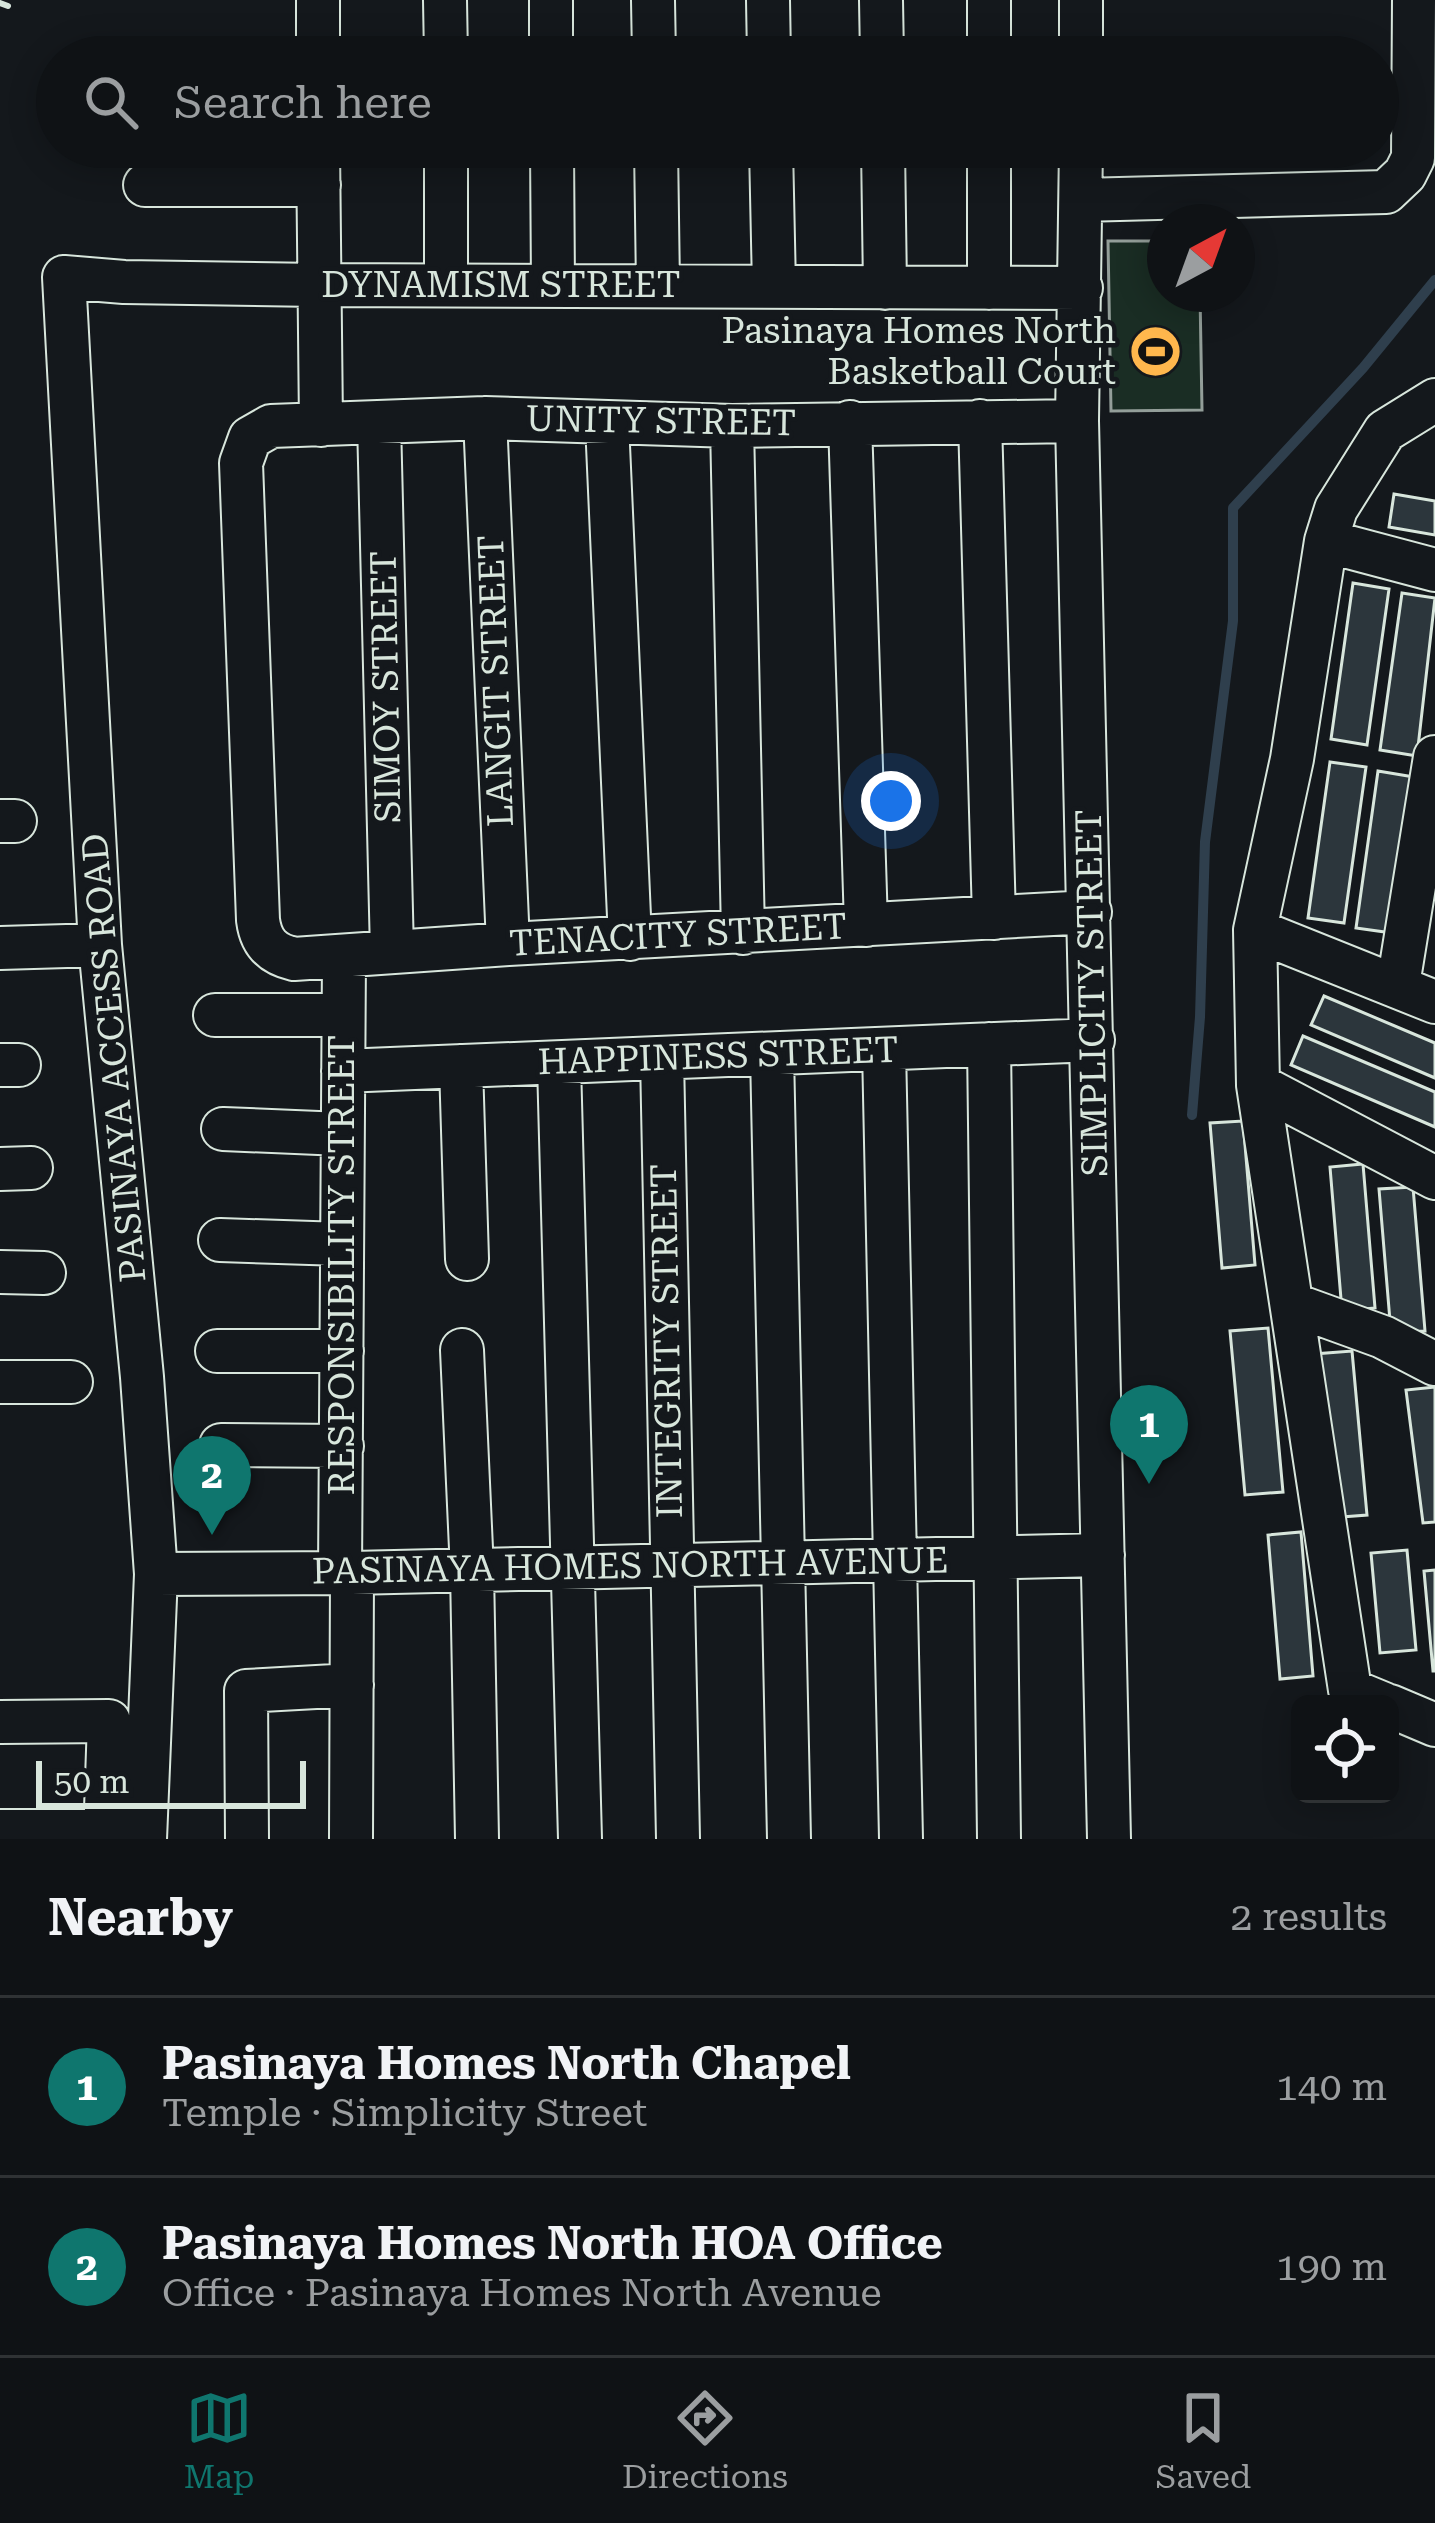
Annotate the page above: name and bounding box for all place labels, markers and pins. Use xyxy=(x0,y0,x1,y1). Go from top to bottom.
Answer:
place label: Pasinaya Homes North Basketball Court xyxy=(722,310,1116,393)
sports icon: Pasinaya Homes North Basketball Court xyxy=(1127,324,1183,380)
pin: 1 xyxy=(1110,1385,1188,1484)
pin: 2 xyxy=(173,1436,251,1535)

